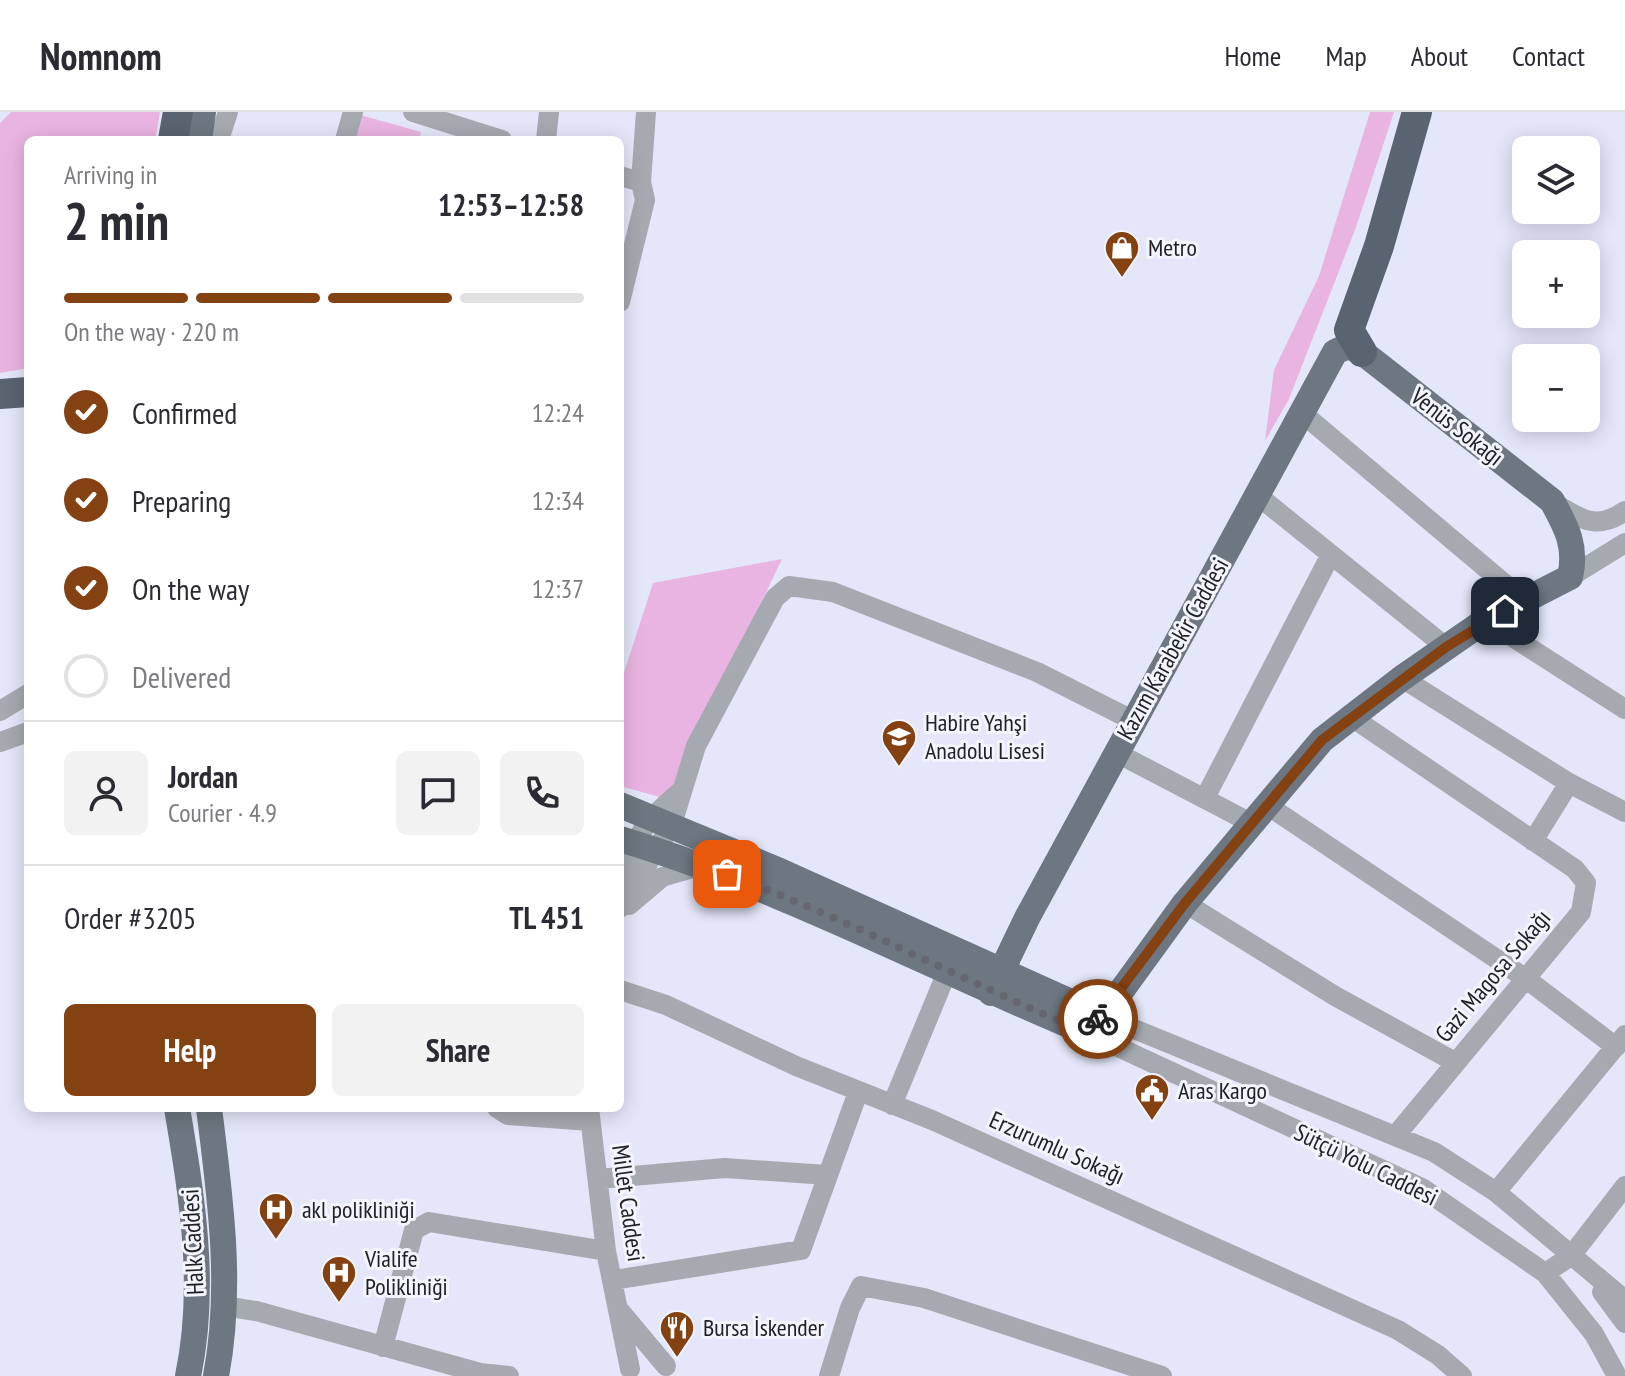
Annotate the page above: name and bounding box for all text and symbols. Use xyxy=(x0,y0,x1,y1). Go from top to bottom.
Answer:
text: Nomnom xyxy=(40,31,162,80)
text: Home xyxy=(1225,37,1281,74)
text: Map xyxy=(1325,37,1367,74)
text: About xyxy=(1411,37,1468,74)
text: Contact xyxy=(1512,37,1585,74)
map controls xyxy=(1512,136,1600,432)
button: layers xyxy=(1512,136,1600,224)
text: Arriving in xyxy=(64,158,157,191)
text: 12:53–12:58 xyxy=(438,185,584,224)
text: 2 min xyxy=(64,187,169,254)
shop icon: Metro xyxy=(1103,229,1141,279)
place label: Metro xyxy=(1148,232,1197,263)
button: + xyxy=(1512,240,1600,328)
text: On the way · 220 m xyxy=(64,315,239,348)
button: − xyxy=(1512,344,1600,432)
street label: Venüs Sokağı xyxy=(1404,380,1510,472)
icon: check xyxy=(64,390,108,434)
text: Confirmed xyxy=(132,393,237,432)
text: 12:24 xyxy=(532,396,584,429)
icon: check xyxy=(64,478,108,522)
text: Preparing xyxy=(132,481,231,520)
text: 12:34 xyxy=(532,484,584,517)
street label: Kazım Karabekir Caddesi xyxy=(1110,552,1235,745)
icon: check xyxy=(64,566,108,610)
text: On the way xyxy=(132,569,249,608)
text: 12:37 xyxy=(532,572,584,605)
pin xyxy=(1471,577,1539,645)
icon: home xyxy=(1483,589,1527,633)
text: Delivered xyxy=(132,657,231,696)
place label: Habire Yahşi Anadolu Lisesi xyxy=(925,707,1045,766)
school or university icon: Habire Yahşi Anadolu Lisesi xyxy=(880,718,918,768)
button: person xyxy=(64,751,148,835)
button: chat xyxy=(396,751,480,835)
button: phone xyxy=(500,751,584,835)
text: Jordan xyxy=(168,757,238,796)
text: Courier · 4.9 xyxy=(168,796,277,829)
pin xyxy=(693,840,761,908)
icon: bag xyxy=(705,852,749,896)
text: Order #3205 xyxy=(64,898,196,937)
text: TL 451 xyxy=(509,898,584,937)
street label: Gazi Magosa Sokağı xyxy=(1428,903,1557,1048)
courier xyxy=(1058,979,1138,1059)
icon: bike xyxy=(1076,997,1120,1041)
button: Help xyxy=(64,1004,316,1096)
button: Share xyxy=(332,1004,584,1096)
public building icon: Aras Kargo xyxy=(1133,1072,1171,1122)
place label: Aras Kargo xyxy=(1178,1075,1267,1106)
street label: Erzurumlu Sokağı xyxy=(985,1104,1130,1191)
street label: Sütçü Yolu Caddesi xyxy=(1290,1117,1443,1213)
street label: Millet Caddesi xyxy=(605,1143,652,1263)
street label: Halk Caddesi xyxy=(174,1188,211,1296)
hospital icon: akl polikliniği xyxy=(257,1191,295,1241)
place label: akl polikliniği xyxy=(302,1194,415,1225)
place label: Vialife Polikliniği xyxy=(364,1243,448,1302)
hospital icon: Vialife Polikliniği xyxy=(320,1254,358,1304)
restaurant icon: Bursa İskender xyxy=(658,1309,696,1359)
place label: Bursa İskender xyxy=(703,1312,825,1343)

